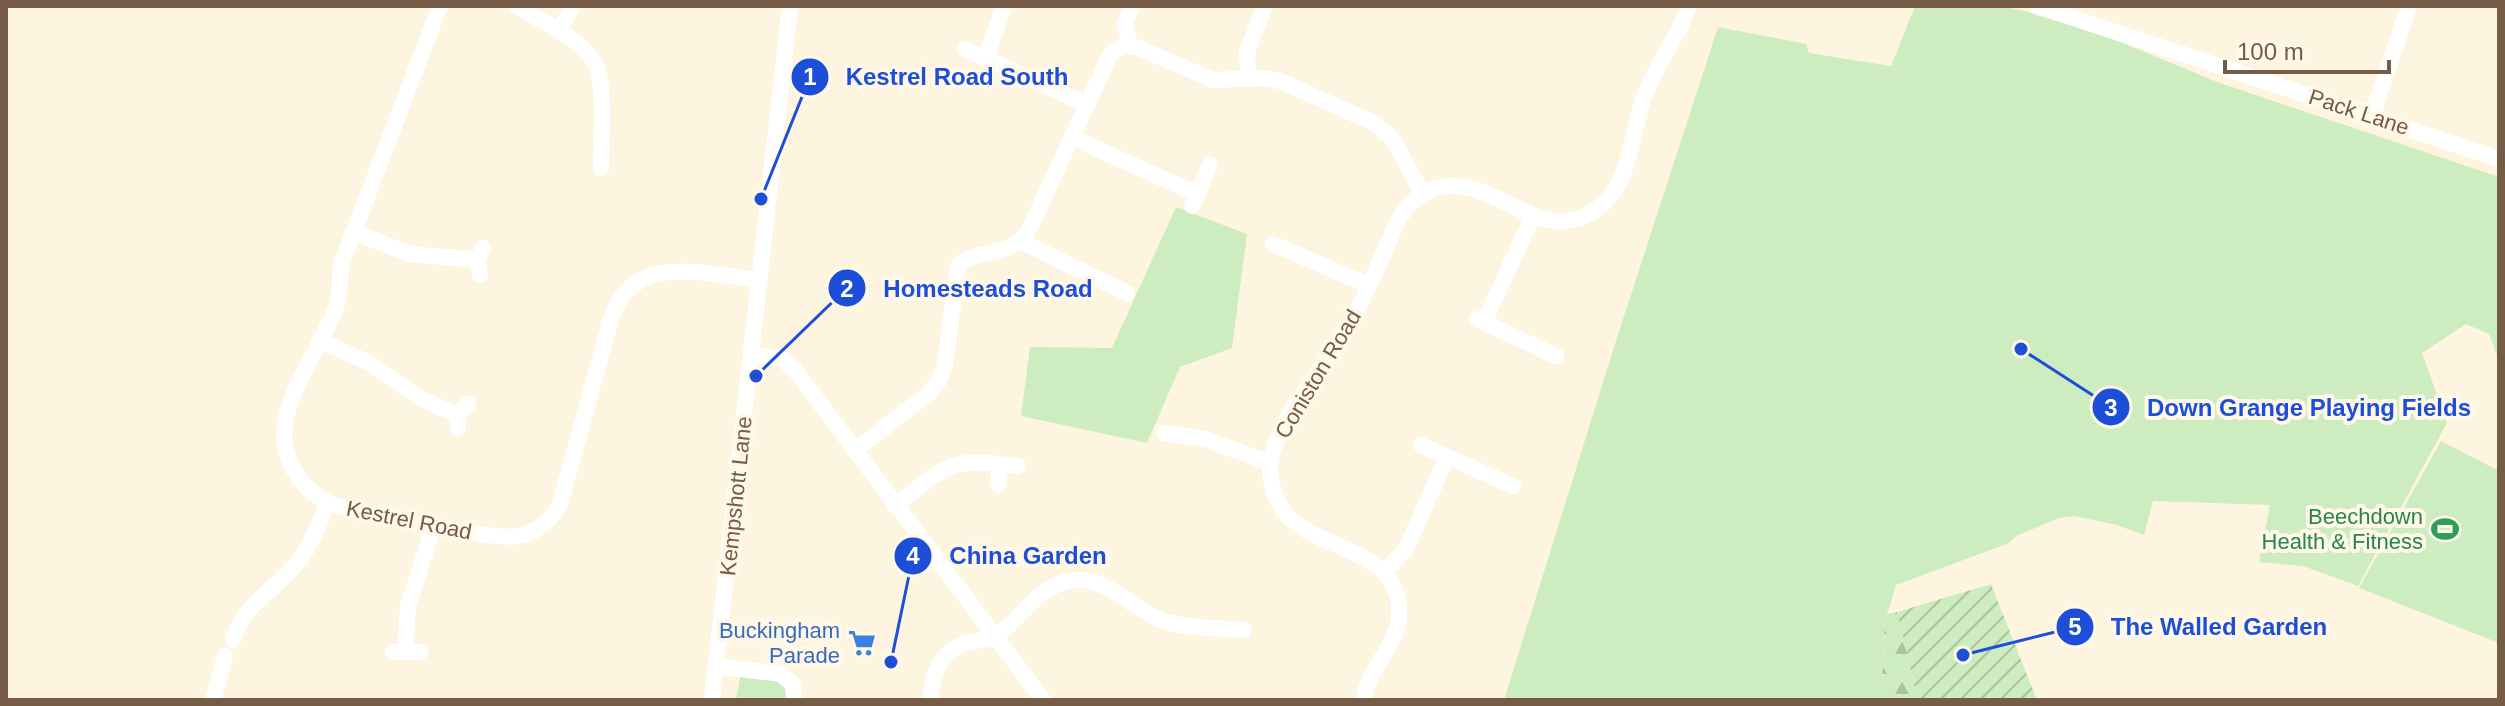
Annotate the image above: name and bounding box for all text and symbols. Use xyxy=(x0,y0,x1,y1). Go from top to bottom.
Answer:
scale bar xyxy=(2225,24,2389,74)
text: 100 m xyxy=(2237,38,2304,65)
callout: Kestrel Road South xyxy=(790,53,1085,101)
text: 1 xyxy=(803,63,817,90)
text: Kestrel Road South xyxy=(846,63,1068,90)
street label: Pack Lane xyxy=(2306,84,2412,140)
callout: Homesteads Road xyxy=(827,264,1109,312)
text: 2 xyxy=(840,275,854,302)
text: Homesteads Road xyxy=(883,275,1093,302)
street label: Coniston Road xyxy=(1270,305,1366,443)
callout: Down Grange Playing Fields xyxy=(2091,383,2487,431)
text: 3 xyxy=(2104,394,2118,421)
text: Down Grange Playing Fields xyxy=(2147,394,2471,421)
street label: Kempshott Lane xyxy=(715,415,757,577)
street label: Kestrel Road xyxy=(344,496,474,544)
place label: Beechdown Health & Fitness xyxy=(2262,504,2423,554)
sports icon: Beechdown Health & Fitness xyxy=(2430,514,2460,544)
callout: China Garden xyxy=(893,532,1123,580)
text: 4 xyxy=(906,542,920,569)
text: China Garden xyxy=(949,542,1107,569)
callout: The Walled Garden xyxy=(2055,603,2344,651)
text: 5 xyxy=(2068,613,2082,640)
text: The Walled Garden xyxy=(2111,613,2327,640)
place label: Buckingham Parade xyxy=(719,618,840,668)
supermarket icon: Buckingham Parade xyxy=(847,628,877,658)

